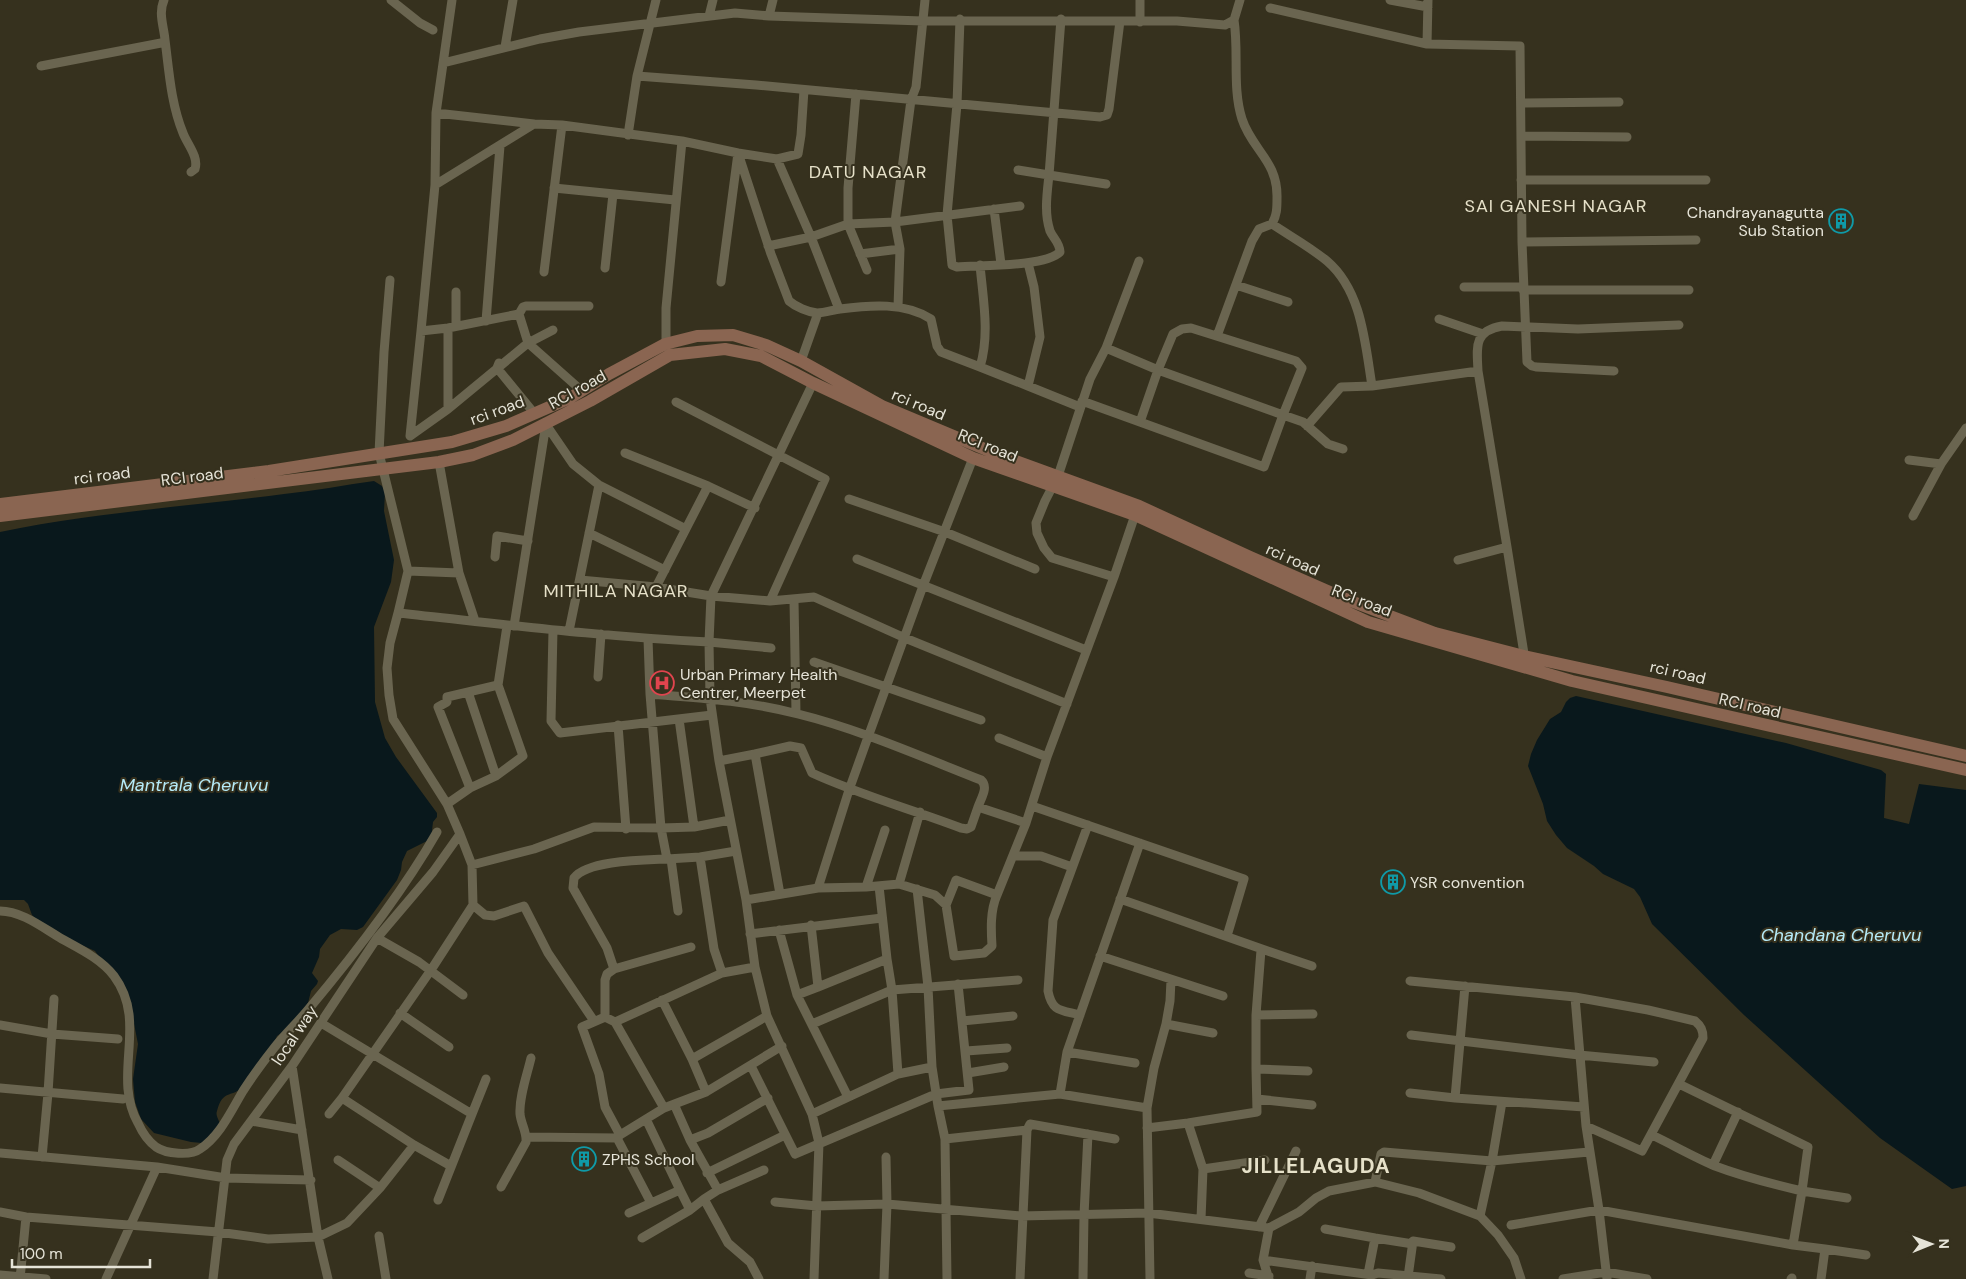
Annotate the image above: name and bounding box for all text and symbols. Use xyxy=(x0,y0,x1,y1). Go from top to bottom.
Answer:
district label: DATU NAGAR xyxy=(809,160,927,184)
district label: SAI GANESH NAGAR xyxy=(1464,194,1648,218)
place label: Chandrayanagutta Sub Station xyxy=(1687,202,1824,241)
building icon: Chandrayanagutta Sub Station xyxy=(1828,208,1854,234)
street label: RCI road xyxy=(545,365,610,414)
street label: rci road xyxy=(889,384,949,425)
street label: rci road xyxy=(467,391,527,430)
street label: RCI road xyxy=(955,424,1021,467)
street label: rci road xyxy=(73,462,131,489)
street label: RCI road xyxy=(160,462,225,491)
street label: rci road xyxy=(1263,538,1323,581)
district label: MITHILA NAGAR xyxy=(543,579,689,603)
street label: RCI road xyxy=(1329,579,1395,622)
street label: rci road xyxy=(1648,656,1708,689)
place label: Urban Primary Health Centrer, Meerpet xyxy=(680,664,837,703)
hospital icon: Urban Primary Health Centrer, Meerpet xyxy=(649,670,675,696)
street label: RCI road xyxy=(1717,688,1783,723)
water label: Mantrala Cheruvu xyxy=(120,773,268,797)
building icon: YSR convention xyxy=(1380,869,1406,895)
place label: YSR convention xyxy=(1410,872,1524,893)
water label: Chandana Cheruvu xyxy=(1761,923,1921,947)
street label: local way xyxy=(267,1001,322,1069)
building icon: ZPHS School xyxy=(571,1146,597,1172)
place label: ZPHS School xyxy=(602,1149,695,1170)
district label: JILLELAGUDA xyxy=(1241,1152,1391,1180)
north arrow xyxy=(1906,1219,1956,1269)
scale bar xyxy=(12,1236,150,1268)
text: N xyxy=(1935,1239,1953,1249)
text: 100 m xyxy=(20,1244,63,1264)

